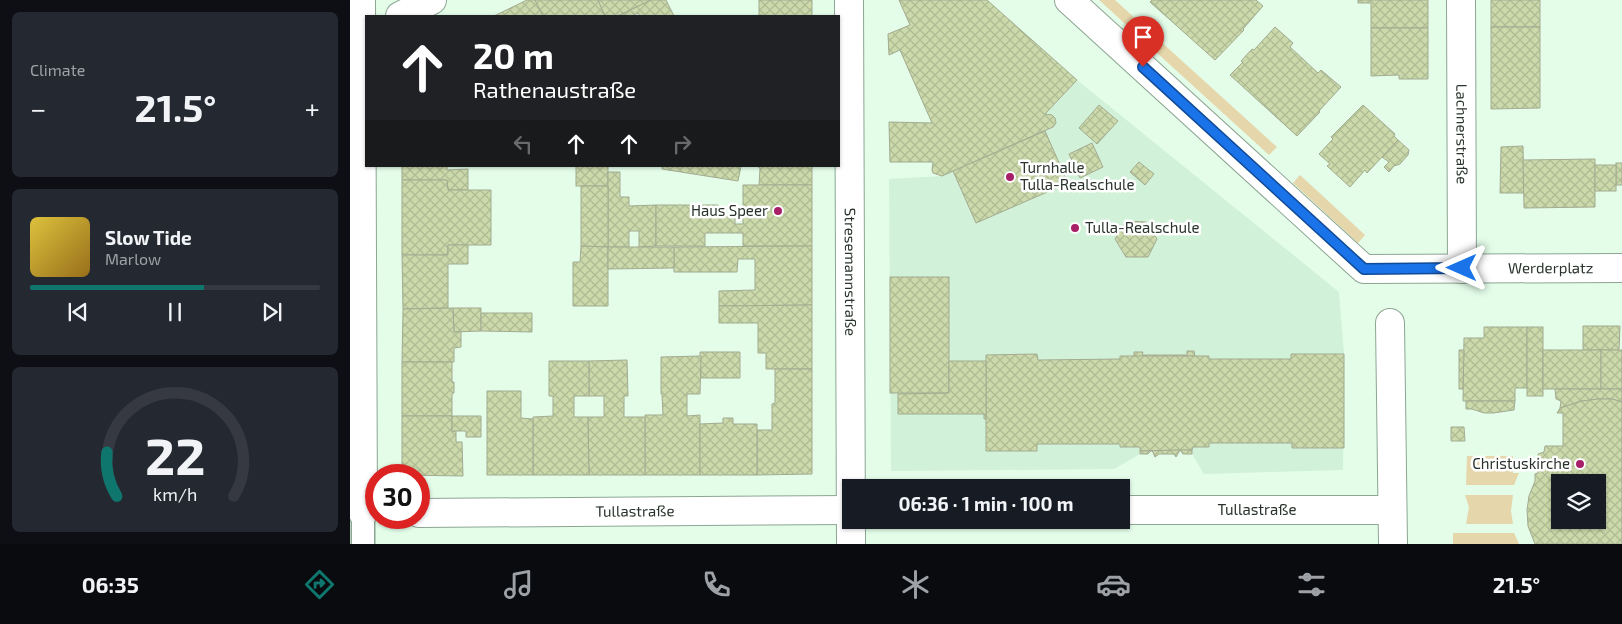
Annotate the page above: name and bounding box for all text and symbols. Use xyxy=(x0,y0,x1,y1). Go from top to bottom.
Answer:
pin xyxy=(1122,16,1164,67)
icon: arrive xyxy=(1129,23,1157,51)
text: 20 m xyxy=(473,34,554,76)
icon: ahead xyxy=(390,35,455,100)
text: Climate xyxy=(30,60,85,79)
text: Rathenaustraße xyxy=(473,76,636,102)
text: 21.5° xyxy=(135,84,216,130)
street label: Lachnerstraße xyxy=(1453,84,1472,184)
text: − xyxy=(30,91,46,125)
text: + xyxy=(305,91,320,125)
icon: left xyxy=(509,130,537,158)
icon: ahead xyxy=(562,130,590,158)
icon: ahead xyxy=(615,130,643,158)
icon: right xyxy=(668,130,696,158)
place label: Turnhalle Tulla-Realschule xyxy=(1020,158,1134,193)
marker: Turnhalle Tulla-Realschule xyxy=(1004,171,1016,183)
place label: Haus Speer xyxy=(691,201,768,219)
marker: Haus Speer xyxy=(772,205,784,217)
street label: Stresemannstraße xyxy=(842,208,860,336)
place label: Tulla-Realschule xyxy=(1085,218,1199,236)
marker: Tulla-Realschule xyxy=(1069,222,1081,234)
text: Slow Tide xyxy=(105,226,192,249)
position arrow xyxy=(1435,241,1487,293)
text: Marlow xyxy=(105,249,161,268)
street label: Werderplatz xyxy=(1508,258,1593,276)
icon: previous xyxy=(64,298,92,326)
icon: pause xyxy=(161,298,189,326)
icon: next xyxy=(258,298,286,326)
text: 22 xyxy=(145,423,205,485)
place label: Christuskirche xyxy=(1472,454,1570,472)
marker: Christuskirche xyxy=(1574,458,1586,470)
speed limit sign: 30 xyxy=(365,464,430,529)
map controls xyxy=(1551,474,1606,529)
button: layers xyxy=(1551,474,1606,529)
text: km/h xyxy=(153,483,197,505)
text: 06:36 · 1 min · 100 m xyxy=(899,492,1073,515)
street label: Tullastraße xyxy=(1218,500,1296,518)
street label: Tullastraße xyxy=(595,501,675,520)
icon: directions xyxy=(302,567,337,602)
icon: music xyxy=(501,567,536,602)
icon: phone xyxy=(699,567,734,602)
icon: climate xyxy=(898,567,933,602)
icon: car xyxy=(1096,567,1131,602)
icon: filters xyxy=(1294,567,1329,602)
text: 06:35 xyxy=(82,571,139,597)
text: 21.5° xyxy=(1493,571,1540,597)

